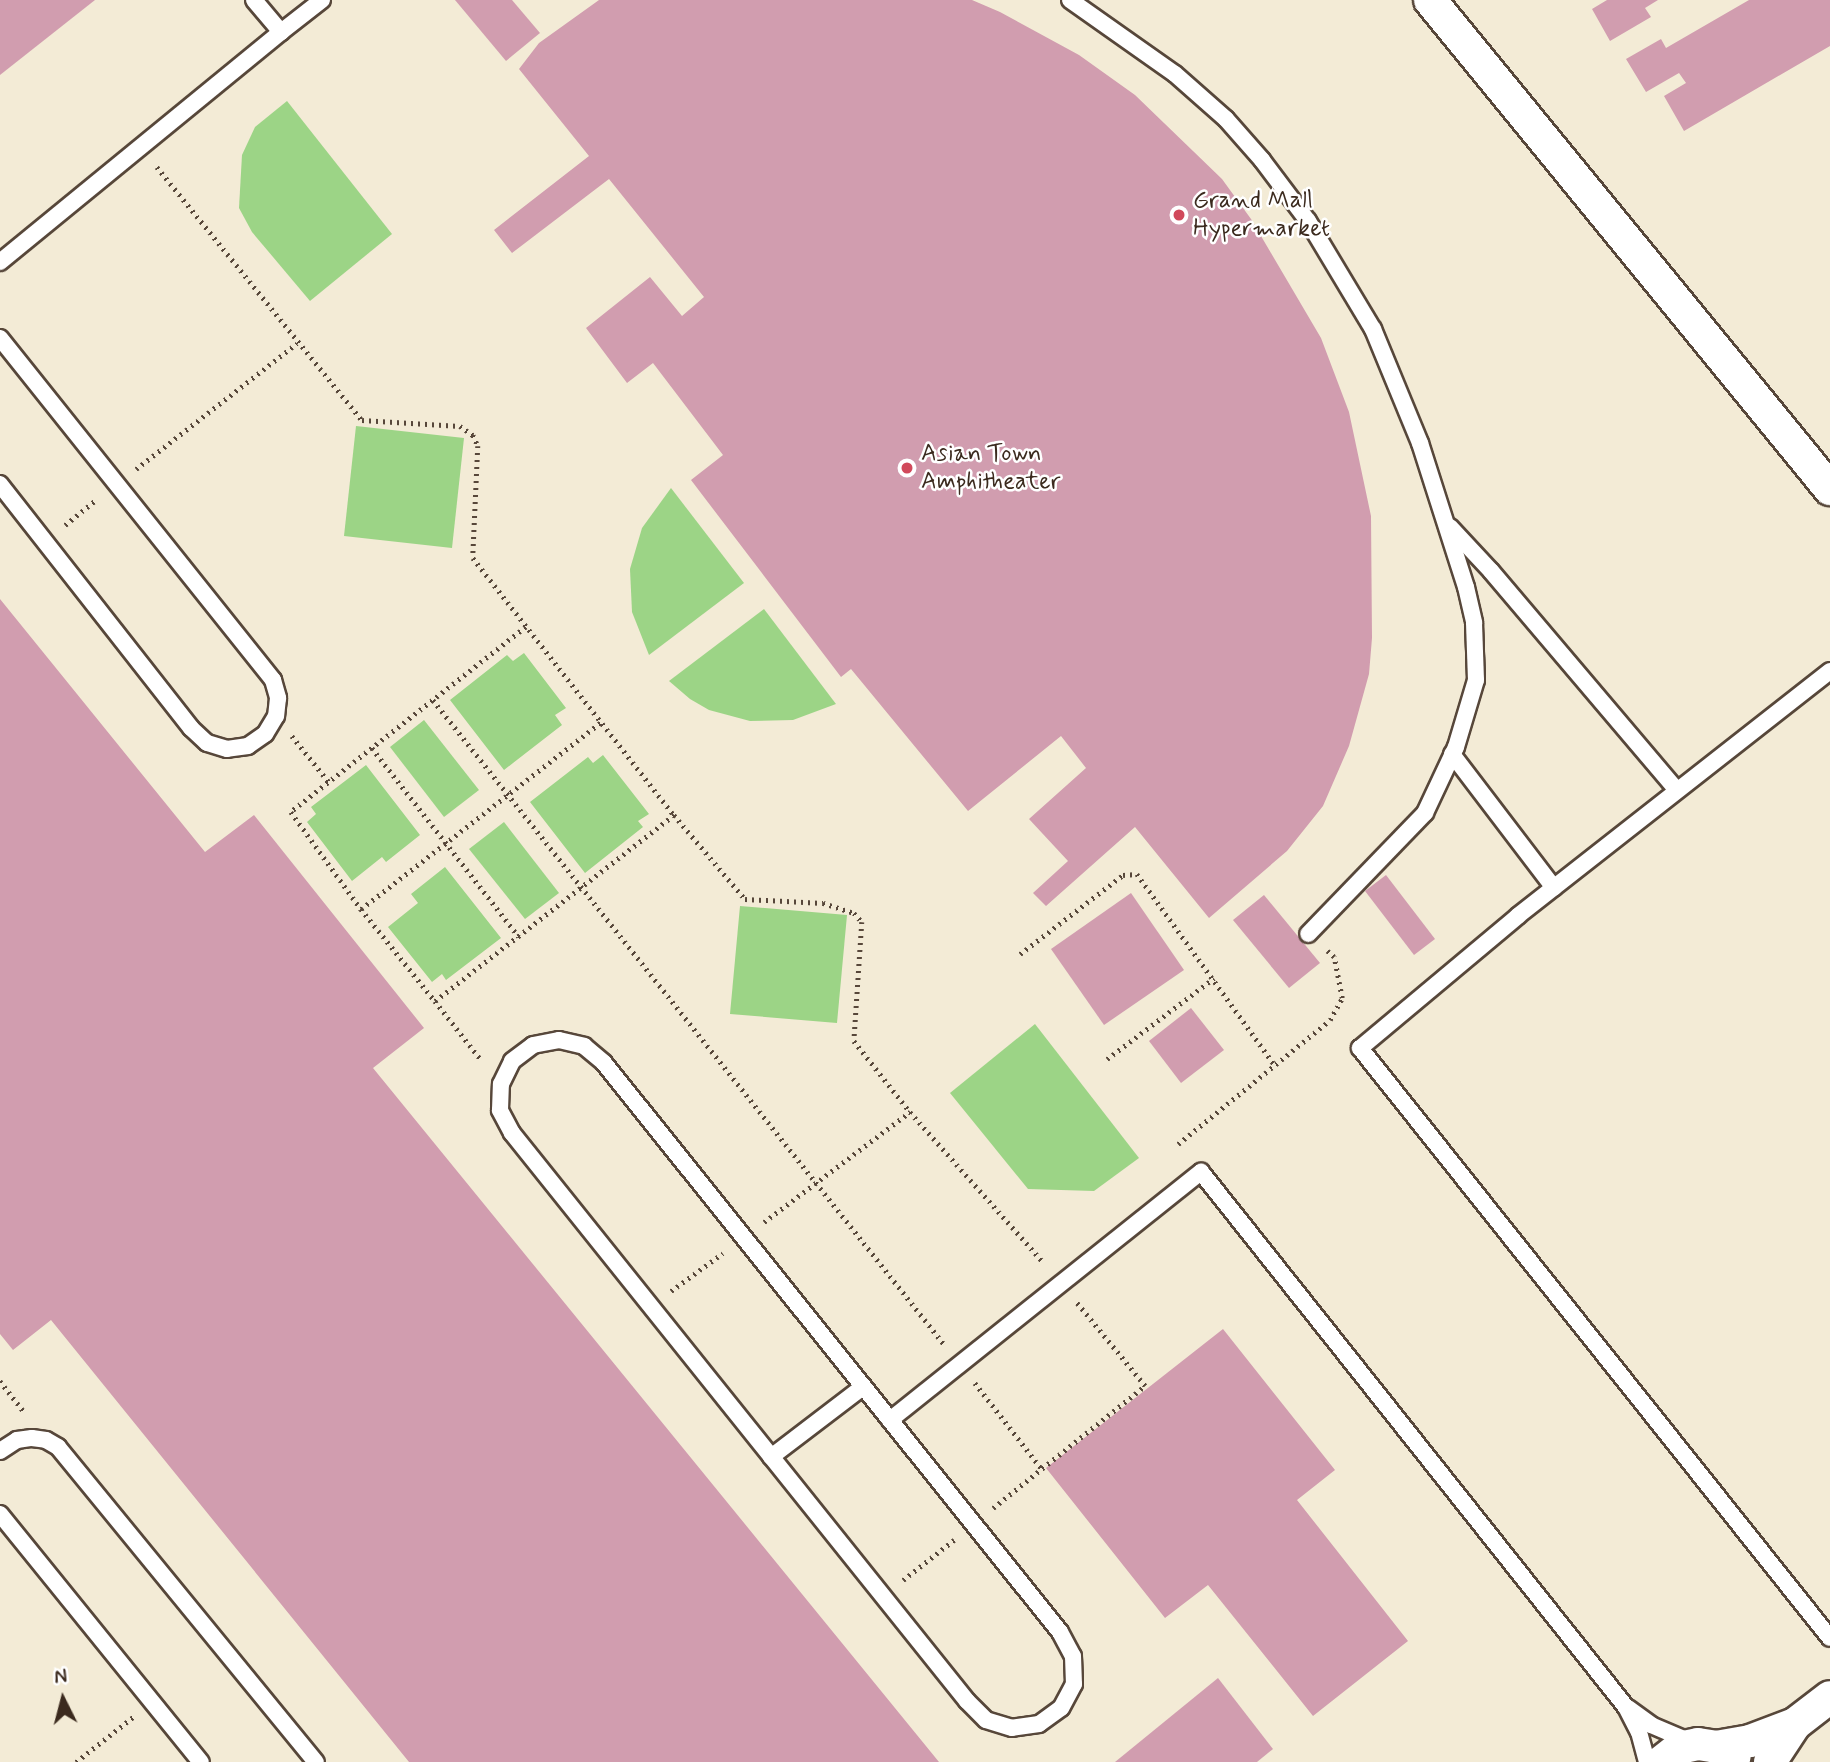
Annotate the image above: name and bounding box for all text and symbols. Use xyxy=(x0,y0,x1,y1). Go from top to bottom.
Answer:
place label: Grand Mall Hypermarket xyxy=(1193,187,1330,243)
marker: Grand Mall Hypermarket xyxy=(1171,207,1187,223)
place label: Asian Town Amphitheater xyxy=(921,440,1060,496)
marker: Asian Town Amphitheater xyxy=(899,460,915,476)
north arrow xyxy=(28,1664,98,1734)
text: N xyxy=(53,1665,68,1691)

